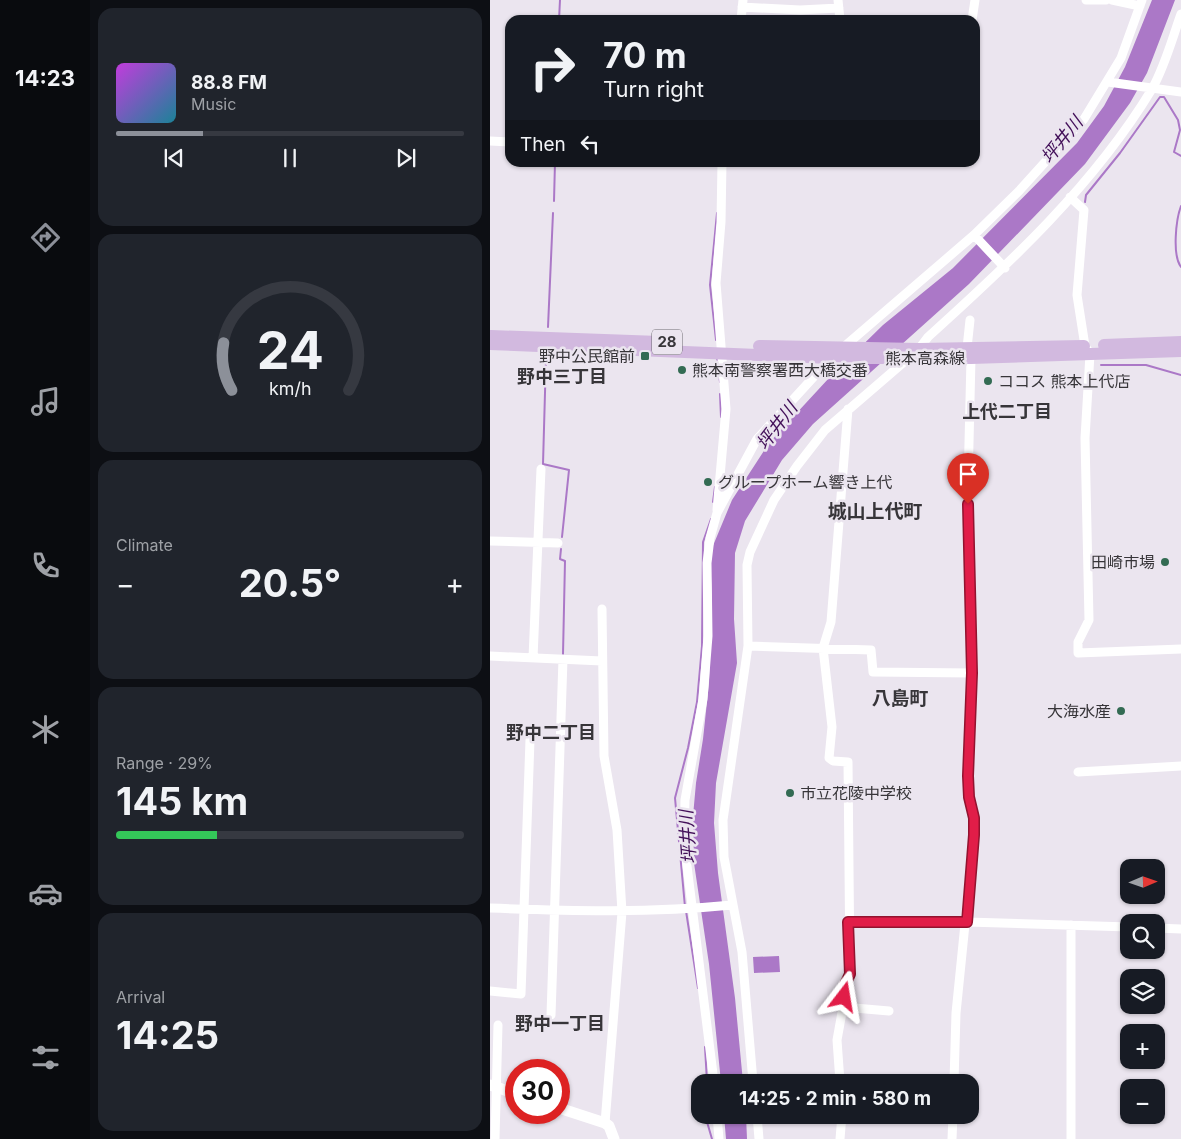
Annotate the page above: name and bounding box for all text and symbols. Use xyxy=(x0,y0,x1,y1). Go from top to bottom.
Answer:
text: 70 m xyxy=(603,34,687,76)
icon: right xyxy=(520,35,585,100)
text: 14:23 xyxy=(15,65,75,91)
text: 88.8 FM xyxy=(191,71,267,94)
text: Turn right xyxy=(603,76,704,102)
text: Music xyxy=(191,94,236,114)
water label: 坪井川 xyxy=(1036,111,1088,167)
icon: left xyxy=(576,130,604,158)
text: Then xyxy=(520,133,566,156)
icon: previous xyxy=(160,144,188,172)
icon: pause xyxy=(276,144,304,172)
icon: next xyxy=(392,144,420,172)
icon: directions xyxy=(28,220,63,255)
text: 24 xyxy=(256,319,324,382)
road number: 28 xyxy=(652,330,682,354)
place label: 野中公民館前 xyxy=(539,346,635,366)
street label: 熊本高森線 xyxy=(885,348,965,368)
marker: 野中公民館前 xyxy=(639,350,651,362)
place label: 熊本南警察署西大橋交番 xyxy=(692,360,868,380)
marker: 熊本南警察署西大橋交番 xyxy=(676,364,688,376)
district label: 野中三丁目 xyxy=(517,366,607,387)
place label: ココス 熊本上代店 xyxy=(998,371,1131,391)
marker: ココス 熊本上代店 xyxy=(982,375,994,387)
text: km/h xyxy=(269,378,311,399)
icon: music xyxy=(28,384,63,419)
water label: 坪井川 xyxy=(752,396,802,454)
district label: 上代二丁目 xyxy=(962,401,1052,422)
pin xyxy=(947,453,989,504)
icon: arrive xyxy=(954,460,982,488)
place label: グループホーム響き上代 xyxy=(718,472,893,492)
marker: グループホーム響き上代 xyxy=(702,476,714,488)
district label: 城山上代町 xyxy=(827,500,923,523)
text: Climate xyxy=(116,535,173,555)
icon: phone xyxy=(28,548,63,583)
place label: 田崎市場 xyxy=(1091,552,1155,572)
marker: 田崎市場 xyxy=(1159,556,1171,568)
text: 20.5° xyxy=(239,560,341,606)
text: − xyxy=(116,567,135,601)
text: + xyxy=(445,567,464,601)
district label: 八島町 xyxy=(871,687,929,710)
place label: 大海水産 xyxy=(1047,701,1111,721)
marker: 大海水産 xyxy=(1115,705,1127,717)
icon: climate xyxy=(28,712,63,747)
district label: 野中二丁目 xyxy=(506,722,596,743)
text: Range · 29% xyxy=(116,753,213,773)
text: 145 km xyxy=(116,778,248,824)
place label: 市立花陵中学校 xyxy=(800,783,912,803)
marker: 市立花陵中学校 xyxy=(784,787,796,799)
water label: 坪井川 xyxy=(675,807,700,865)
north arrow xyxy=(1120,859,1165,904)
map controls xyxy=(1120,859,1165,1124)
icon: car xyxy=(28,876,63,911)
button: search xyxy=(1120,914,1165,959)
button: layers xyxy=(1120,969,1165,1014)
position arrow xyxy=(817,970,869,1022)
text: Arrival xyxy=(116,987,165,1007)
text: 14:25 xyxy=(116,1012,219,1058)
district label: 野中一丁目 xyxy=(515,1013,605,1034)
button: + xyxy=(1120,1024,1165,1069)
icon: filters xyxy=(28,1040,63,1075)
speed limit sign: 30 xyxy=(505,1059,570,1124)
button: − xyxy=(1120,1079,1165,1124)
text: 14:25 · 2 min · 580 m xyxy=(739,1087,931,1110)

